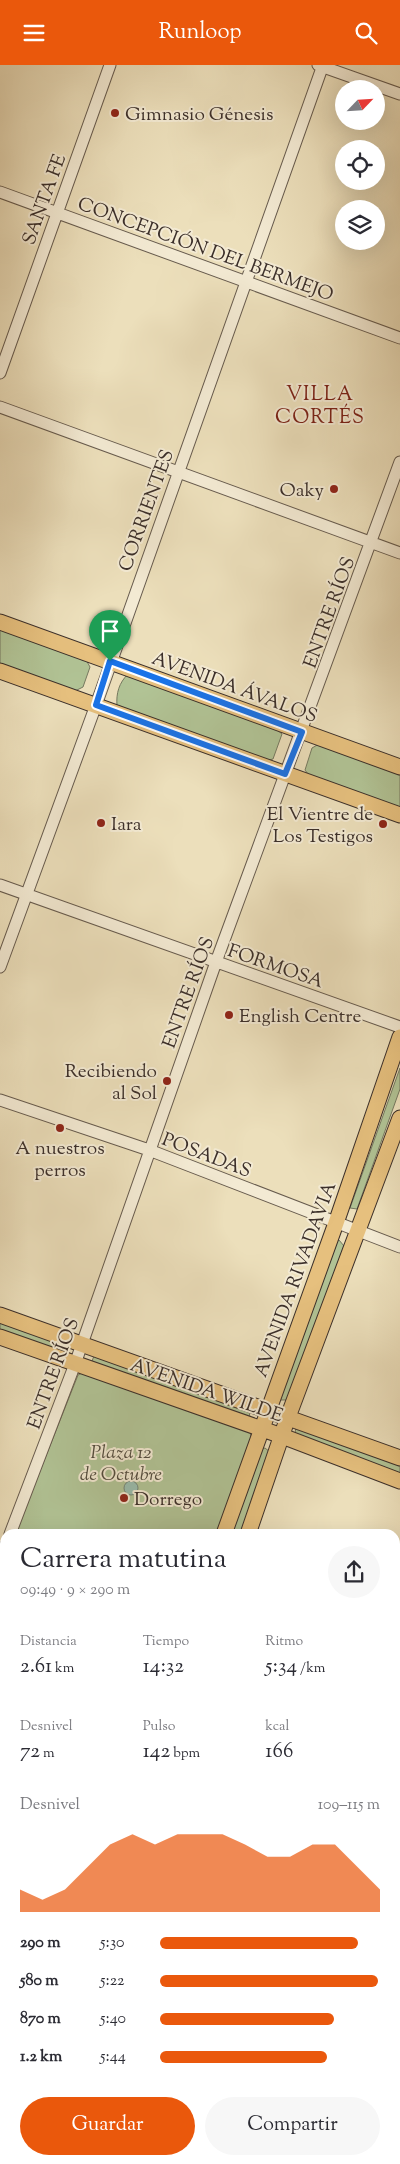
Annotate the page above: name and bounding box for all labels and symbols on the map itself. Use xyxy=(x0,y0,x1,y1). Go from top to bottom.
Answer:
north arrow xyxy=(335,80,385,130)
place label: Gimnasio Génesis xyxy=(125,102,273,129)
marker: Gimnasio Génesis xyxy=(109,107,121,119)
street label: SANTA FE xyxy=(16,150,74,249)
street label: CONCEPCIÓN DEL BERMEJO xyxy=(73,191,337,309)
district label: VILLA CORTÉS xyxy=(275,381,365,433)
street label: CORRIENTES xyxy=(113,446,182,576)
place label: Oaky xyxy=(280,478,325,505)
marker: Oaky xyxy=(328,483,340,495)
street label: ENTRE RÍOS xyxy=(298,553,363,672)
pin xyxy=(89,610,131,661)
street label: AVENIDA ÁVALOS xyxy=(148,646,321,731)
place label: El Vientre de Los Testigos xyxy=(267,802,373,851)
place label: Iara xyxy=(111,812,142,839)
marker: Iara xyxy=(95,817,107,829)
marker: El Vientre de Los Testigos xyxy=(377,818,389,830)
street label: ENTRE RÍOS xyxy=(157,933,222,1052)
street label: FORMOSA xyxy=(224,938,327,997)
place label: English Centre xyxy=(239,1004,361,1031)
marker: English Centre xyxy=(223,1009,235,1021)
place label: Recibiendo al Sol xyxy=(65,1059,157,1108)
marker: Recibiendo al Sol xyxy=(161,1075,173,1087)
marker: A nuestros perros xyxy=(54,1122,66,1134)
street label: POSADAS xyxy=(158,1127,255,1186)
place label: A nuestros perros xyxy=(15,1136,105,1185)
street label: AVENIDA RIVADAVIA xyxy=(248,1178,345,1381)
street label: ENTRE RÍOS xyxy=(22,1314,87,1433)
street label: AVENIDA WILDE xyxy=(126,1353,287,1430)
park label: Plaza 12 de Octubre xyxy=(80,1440,162,1489)
place label: Dorrego xyxy=(134,1487,202,1514)
marker: Dorrego xyxy=(118,1492,130,1504)

